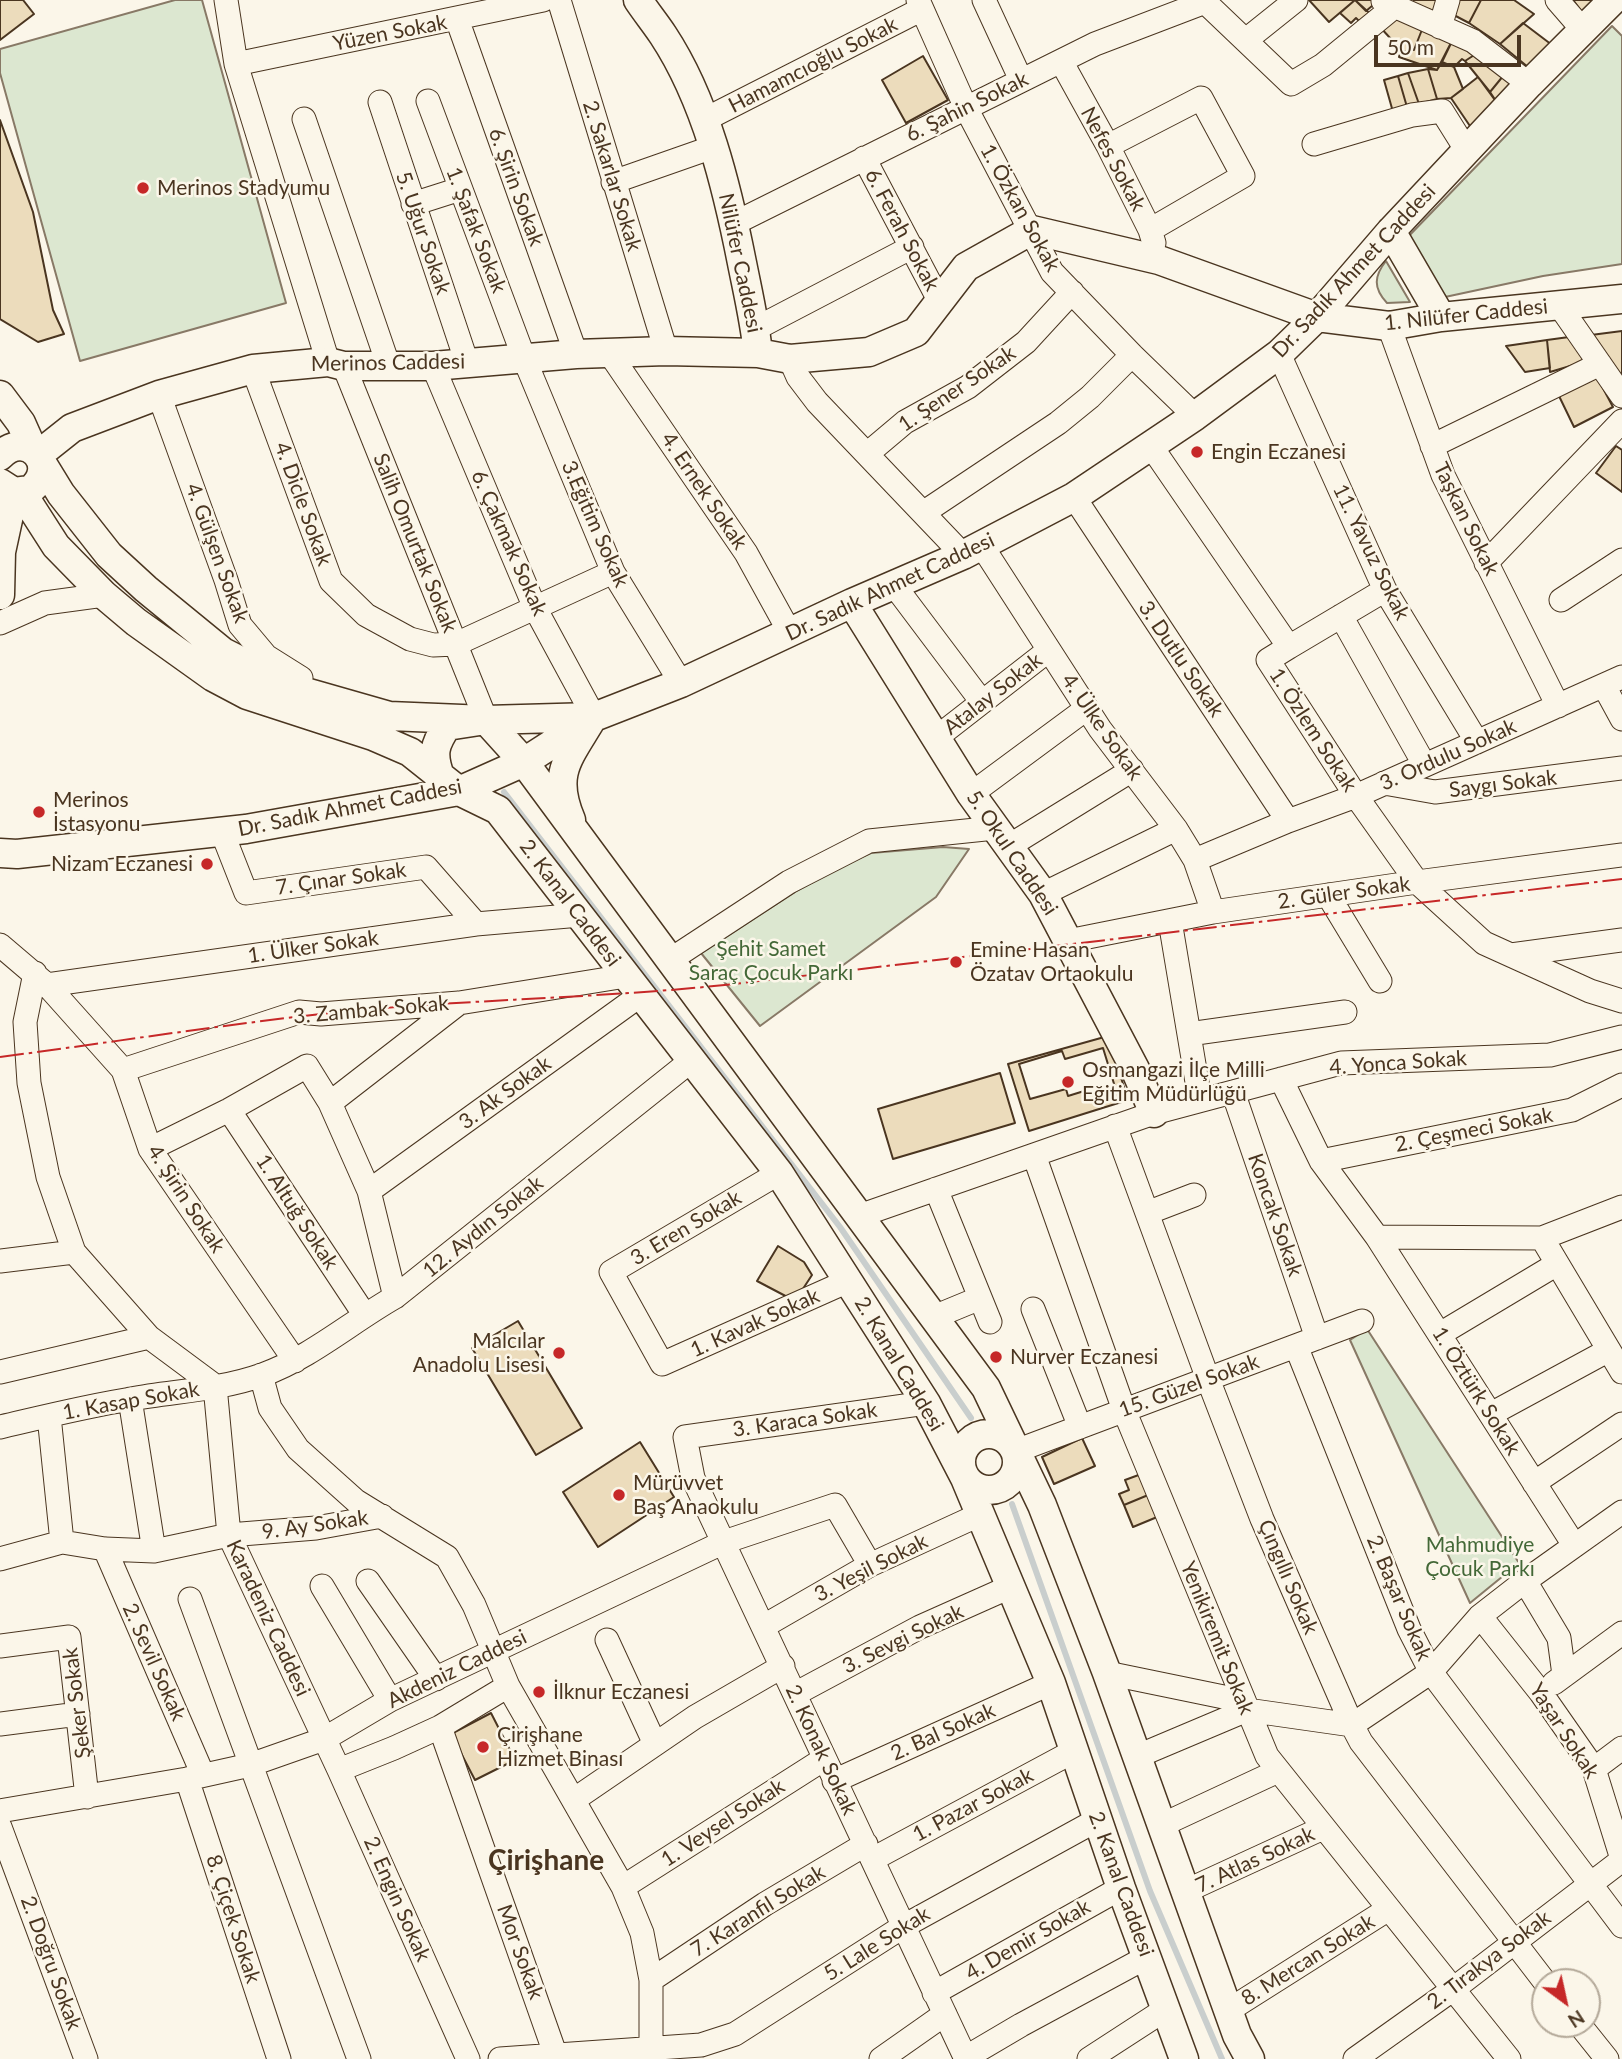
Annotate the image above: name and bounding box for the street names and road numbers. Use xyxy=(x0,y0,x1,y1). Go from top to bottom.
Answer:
street label: Yüzen Sokak xyxy=(331,10,449,56)
street label: Hamamcıoğlu Sokak xyxy=(724,12,902,118)
street label: 6. Şahin Sokak xyxy=(902,67,1032,147)
street label: 2. Sakarlar Sokak xyxy=(577,98,647,254)
street label: Nefes Sokak xyxy=(1075,103,1151,215)
street label: 6. Şirin Sokak xyxy=(483,125,549,249)
street label: 1. Özkan Sokak xyxy=(975,140,1065,276)
street label: 1. Şafak Sokak xyxy=(440,163,512,297)
street label: 6. Ferah Sokak xyxy=(859,165,945,295)
street label: 5. Uğur Sokak xyxy=(390,168,456,298)
street label: Dr. Sadık Ahmet Caddesi xyxy=(1267,179,1441,363)
street label: Nilüfer Caddesi xyxy=(713,191,767,335)
street label: 1. Nilüfer Caddesi xyxy=(1383,294,1549,336)
street label: 1. Şener Sokak xyxy=(894,341,1020,437)
street label: Merinos Caddesi xyxy=(311,349,465,377)
street label: 4. Ernek Sokak xyxy=(656,428,752,554)
street label: 4. Dicle Sokak xyxy=(269,439,337,569)
street label: Salih Omurtak Sokak xyxy=(368,450,462,636)
street label: 3.Eğitim Sokak xyxy=(556,457,634,591)
street label: Taşkan Sokak xyxy=(1428,458,1504,580)
street label: 6. Çakmak Sokak xyxy=(466,466,552,620)
street label: 4. Gülşen Sokak xyxy=(180,480,254,626)
street label: 11. Yavuz Sokak xyxy=(1327,480,1415,624)
street label: Dr. Sadık Ahmet Caddesi xyxy=(781,527,999,647)
street label: 3. Dutlu Sokak xyxy=(1133,596,1229,722)
street label: Atalay Sokak xyxy=(939,648,1047,740)
street label: 1. Özlem Sokak xyxy=(1264,663,1362,797)
street label: 4. Ülke Sokak xyxy=(1056,669,1148,785)
street label: 3. Ordulu Sokak xyxy=(1376,714,1520,796)
street label: Saygı Sokak xyxy=(1448,765,1558,803)
street label: Dr. Sadık Ahmet Caddesi xyxy=(236,774,464,842)
street label: 5. Okul Caddesi xyxy=(961,786,1063,920)
street label: 2. Kanal Caddesi xyxy=(514,835,626,971)
street label: 7. Çınar Sokak xyxy=(274,857,408,901)
street label: 2. Güler Sokak xyxy=(1276,871,1412,915)
street label: 1. Ülker Sokak xyxy=(246,925,380,969)
street label: 3. Zambak Sokak xyxy=(292,991,450,1029)
street label: 4. Yonca Sokak xyxy=(1328,1046,1468,1080)
street label: 3. Ak Sokak xyxy=(454,1051,556,1135)
street label: 2. Çeşmeci Sokak xyxy=(1393,1102,1555,1158)
street label: 4. Şirin Sokak xyxy=(142,1140,230,1258)
street label: 1. Altuğ Sokak xyxy=(250,1150,344,1274)
street label: Koncak Sokak xyxy=(1242,1150,1308,1280)
street label: 12. Aydın Sokak xyxy=(418,1171,548,1283)
street label: 3. Eren Sokak xyxy=(626,1185,746,1271)
street label: 1. Kavak Sokak xyxy=(687,1283,823,1363)
street label: 2. Kanal Caddesi xyxy=(849,1292,949,1436)
street label: 1. Öztürk Sokak xyxy=(1426,1322,1526,1460)
street label: 15. Güzel Sokak xyxy=(1115,1349,1263,1423)
street label: 1. Kasap Sokak xyxy=(61,1377,201,1425)
street label: 3. Karaca Sokak xyxy=(731,1397,879,1443)
street label: 9. Ay Sokak xyxy=(260,1505,370,1545)
street label: Çıngıllı Sokak xyxy=(1253,1516,1323,1638)
street label: 3. Yeşil Sokak xyxy=(810,1529,932,1607)
street label: 2. Başar Sokak xyxy=(1361,1531,1437,1665)
street label: Karadeniz Caddesi xyxy=(221,1536,315,1700)
street label: Yenikiremit Sokak xyxy=(1175,1558,1259,1718)
street label: 2. Sevil Sokak xyxy=(117,1599,191,1725)
street label: 3. Sevgi Sokak xyxy=(838,1599,968,1679)
street label: Akdeniz Caddesi xyxy=(383,1624,531,1714)
street label: Şeker Sokak xyxy=(58,1646,96,1760)
street label: Yaşar Sokak xyxy=(1524,1679,1604,1783)
street label: 2. Konak Sokak xyxy=(780,1681,862,1819)
street label: 2. Bal Sokak xyxy=(887,1698,999,1766)
street label: 1. Pazar Sokak xyxy=(908,1763,1038,1847)
street label: 1. Veysel Sokak xyxy=(657,1774,789,1872)
street label: 2. Kanal Caddesi xyxy=(1083,1808,1159,1960)
street label: 7. Atlas Sokak xyxy=(1191,1821,1319,1899)
street label: 2. Engin Sokak xyxy=(358,1833,436,1965)
street label: 8. Çiçek Sokak xyxy=(200,1852,266,1986)
street label: 7. Karanfil Sokak xyxy=(686,1860,830,1962)
street label: 2. Doğru Sokak xyxy=(15,1893,87,2033)
street label: 4. Demir Sokak xyxy=(961,1894,1095,1986)
street label: Mor Sokak xyxy=(491,1901,549,2003)
street label: 5. Lale Sokak xyxy=(819,1901,935,1987)
street label: 2. Tırakya Sokak xyxy=(1422,1905,1556,2015)
street label: 8. Mercan Sokak xyxy=(1237,1909,1379,2011)

